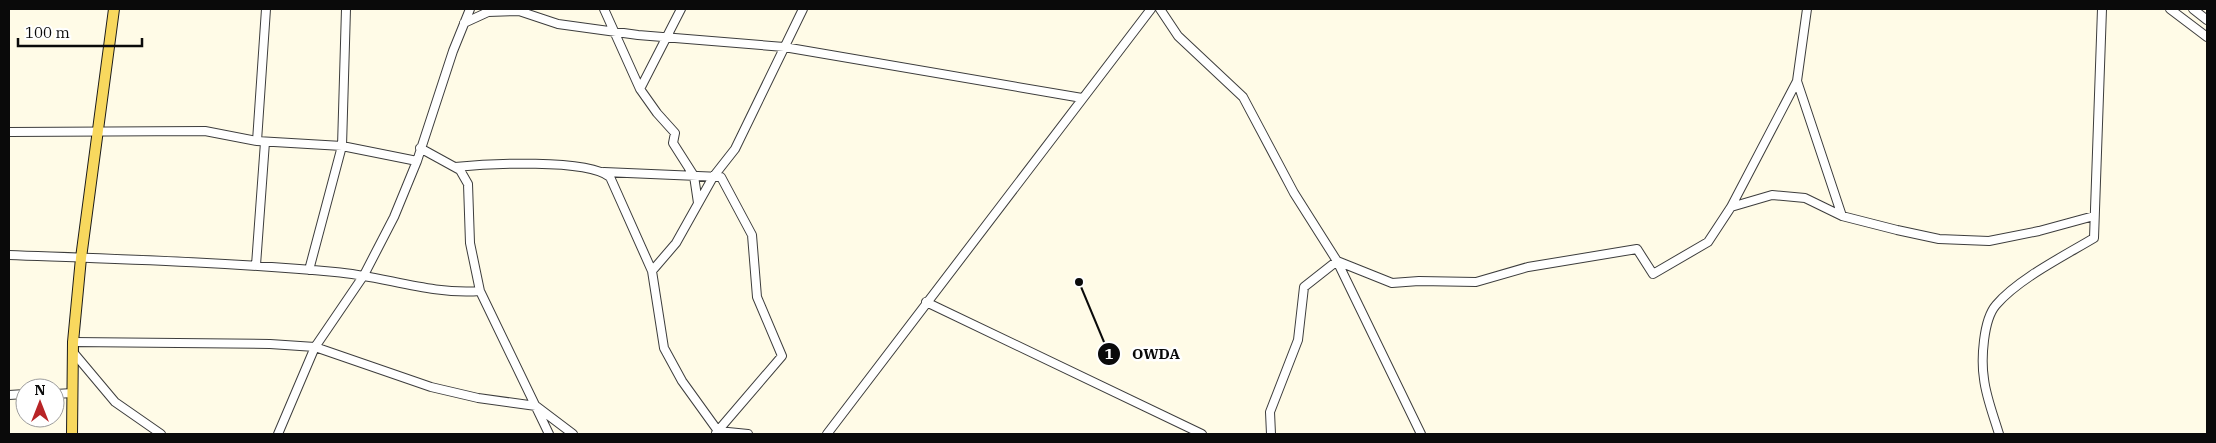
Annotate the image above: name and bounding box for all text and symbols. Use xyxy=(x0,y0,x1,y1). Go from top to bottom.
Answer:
scale bar xyxy=(18,15,141,47)
text: 100 m xyxy=(25,23,70,42)
callout: OWDA xyxy=(1097,339,1189,369)
text: 1 xyxy=(1104,344,1114,363)
text: OWDA xyxy=(1132,344,1180,363)
north arrow xyxy=(15,378,65,428)
text: N xyxy=(34,381,46,399)

